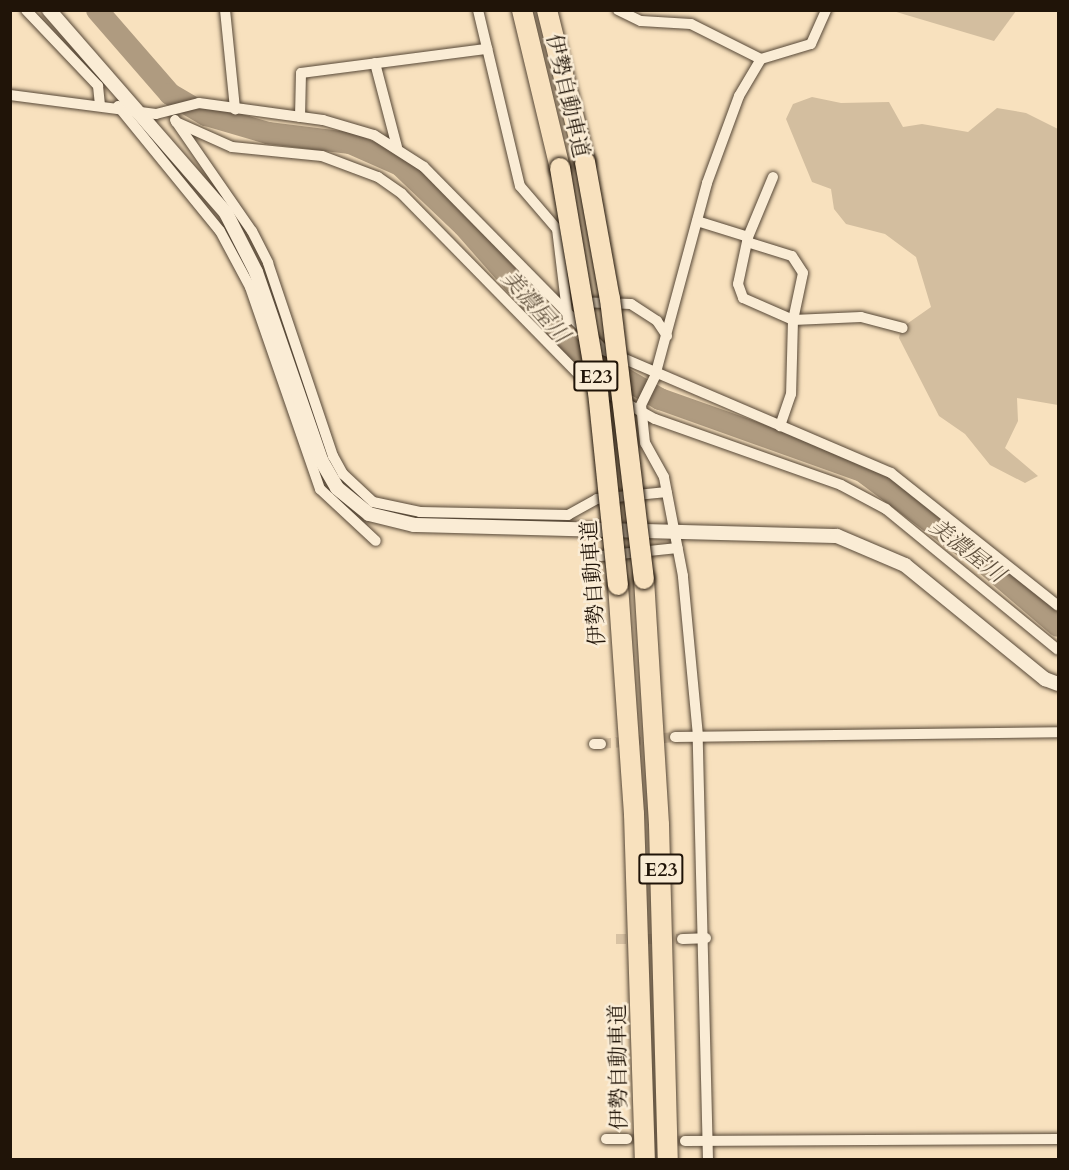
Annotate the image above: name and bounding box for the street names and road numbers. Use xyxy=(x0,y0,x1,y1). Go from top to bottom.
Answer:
street label: 伊勢自動車道 xyxy=(541,32,593,160)
road number: E23 xyxy=(572,359,620,393)
street label: 伊勢自動車道 xyxy=(577,519,611,647)
road number: E23 xyxy=(637,852,685,886)
street label: 伊勢自動車道 xyxy=(605,1004,633,1130)

